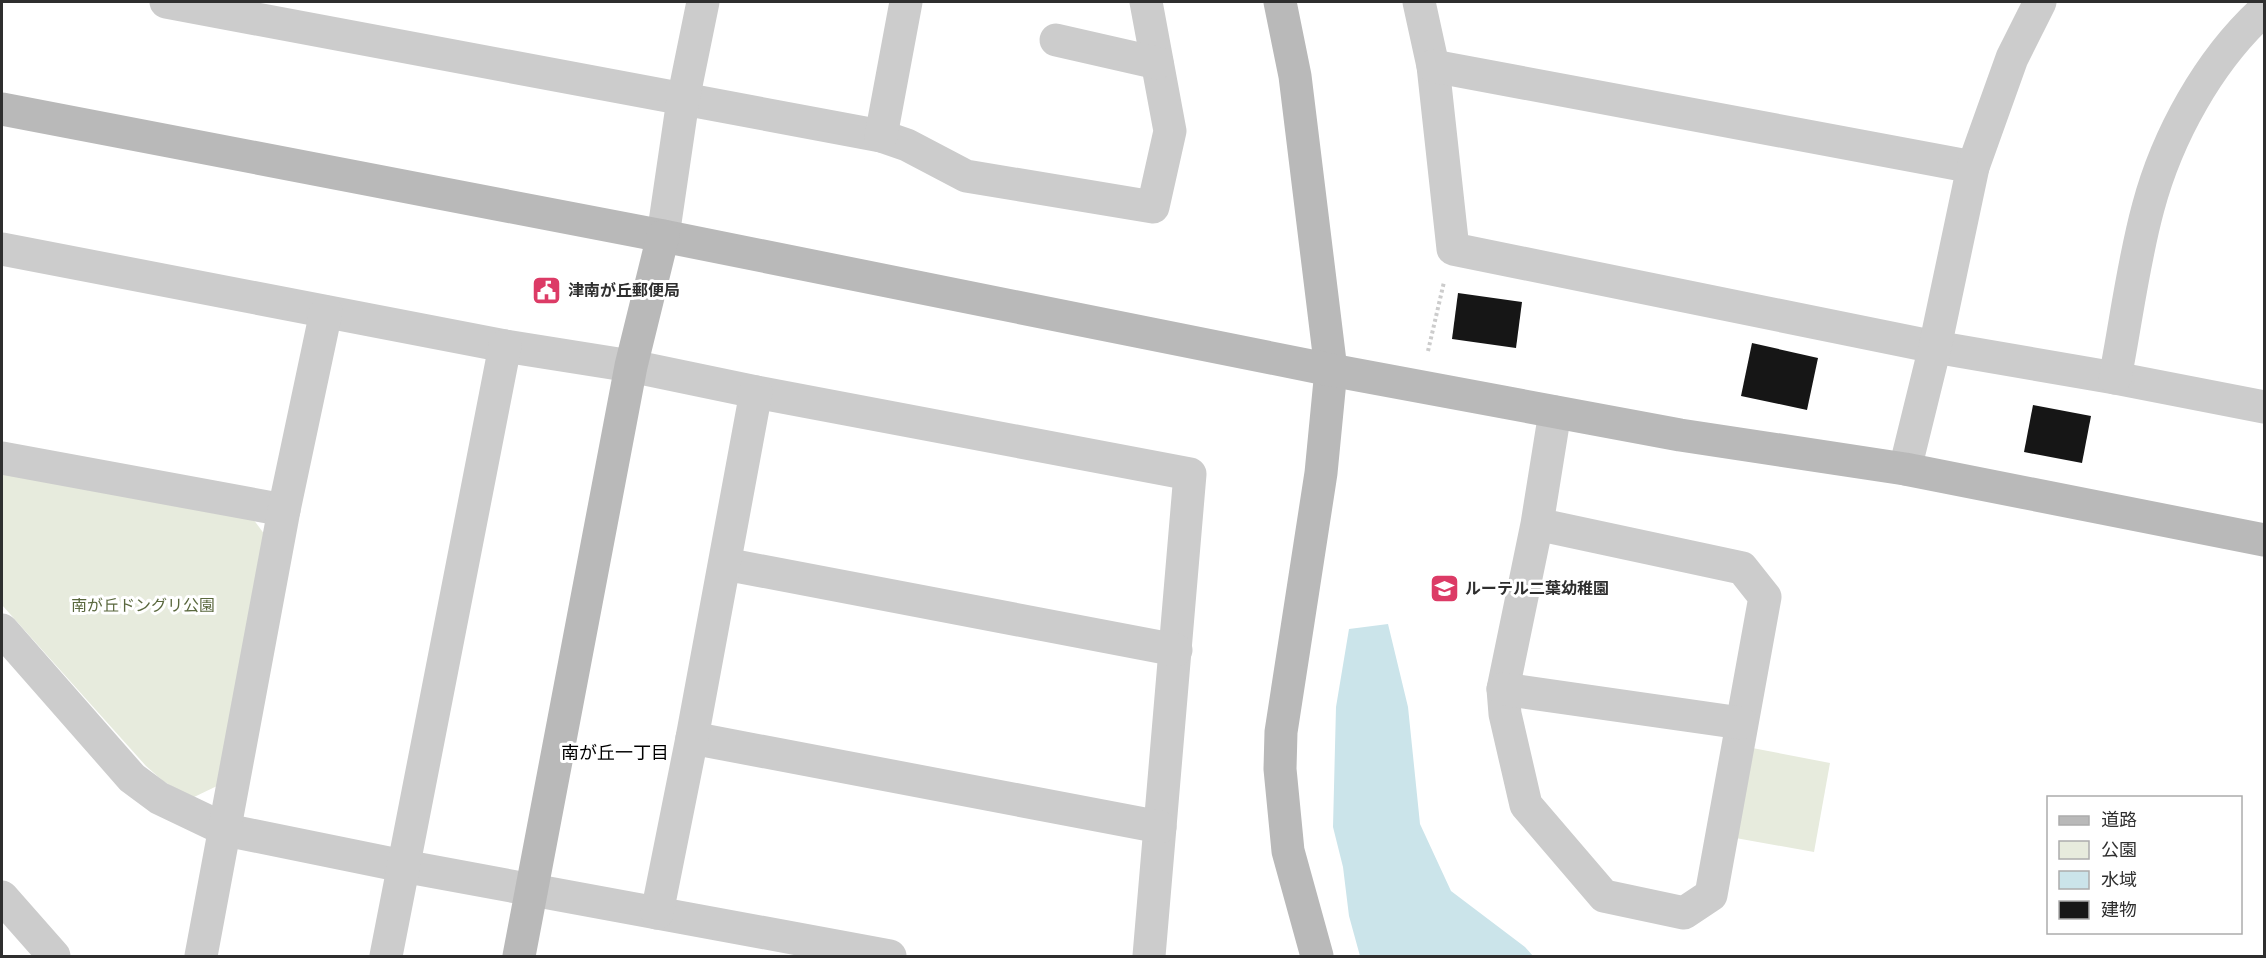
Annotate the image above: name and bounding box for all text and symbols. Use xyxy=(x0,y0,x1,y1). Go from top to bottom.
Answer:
public building icon: 津南が丘郵便局 xyxy=(531,274,563,306)
place label: 津南が丘郵便局 xyxy=(568,280,680,300)
school or university icon: ルーテル二葉幼稚園 xyxy=(1428,572,1460,604)
place label: ルーテル二葉幼稚園 xyxy=(1465,578,1609,598)
park label: 南が丘ドングリ公園 xyxy=(71,595,215,615)
district label: 南が丘一丁目 xyxy=(561,741,669,764)
legend xyxy=(2047,796,2242,934)
text: 道路 xyxy=(2101,808,2137,831)
text: 公園 xyxy=(2101,838,2137,861)
text: 水域 xyxy=(2101,868,2137,891)
text: 建物 xyxy=(2101,898,2137,921)

